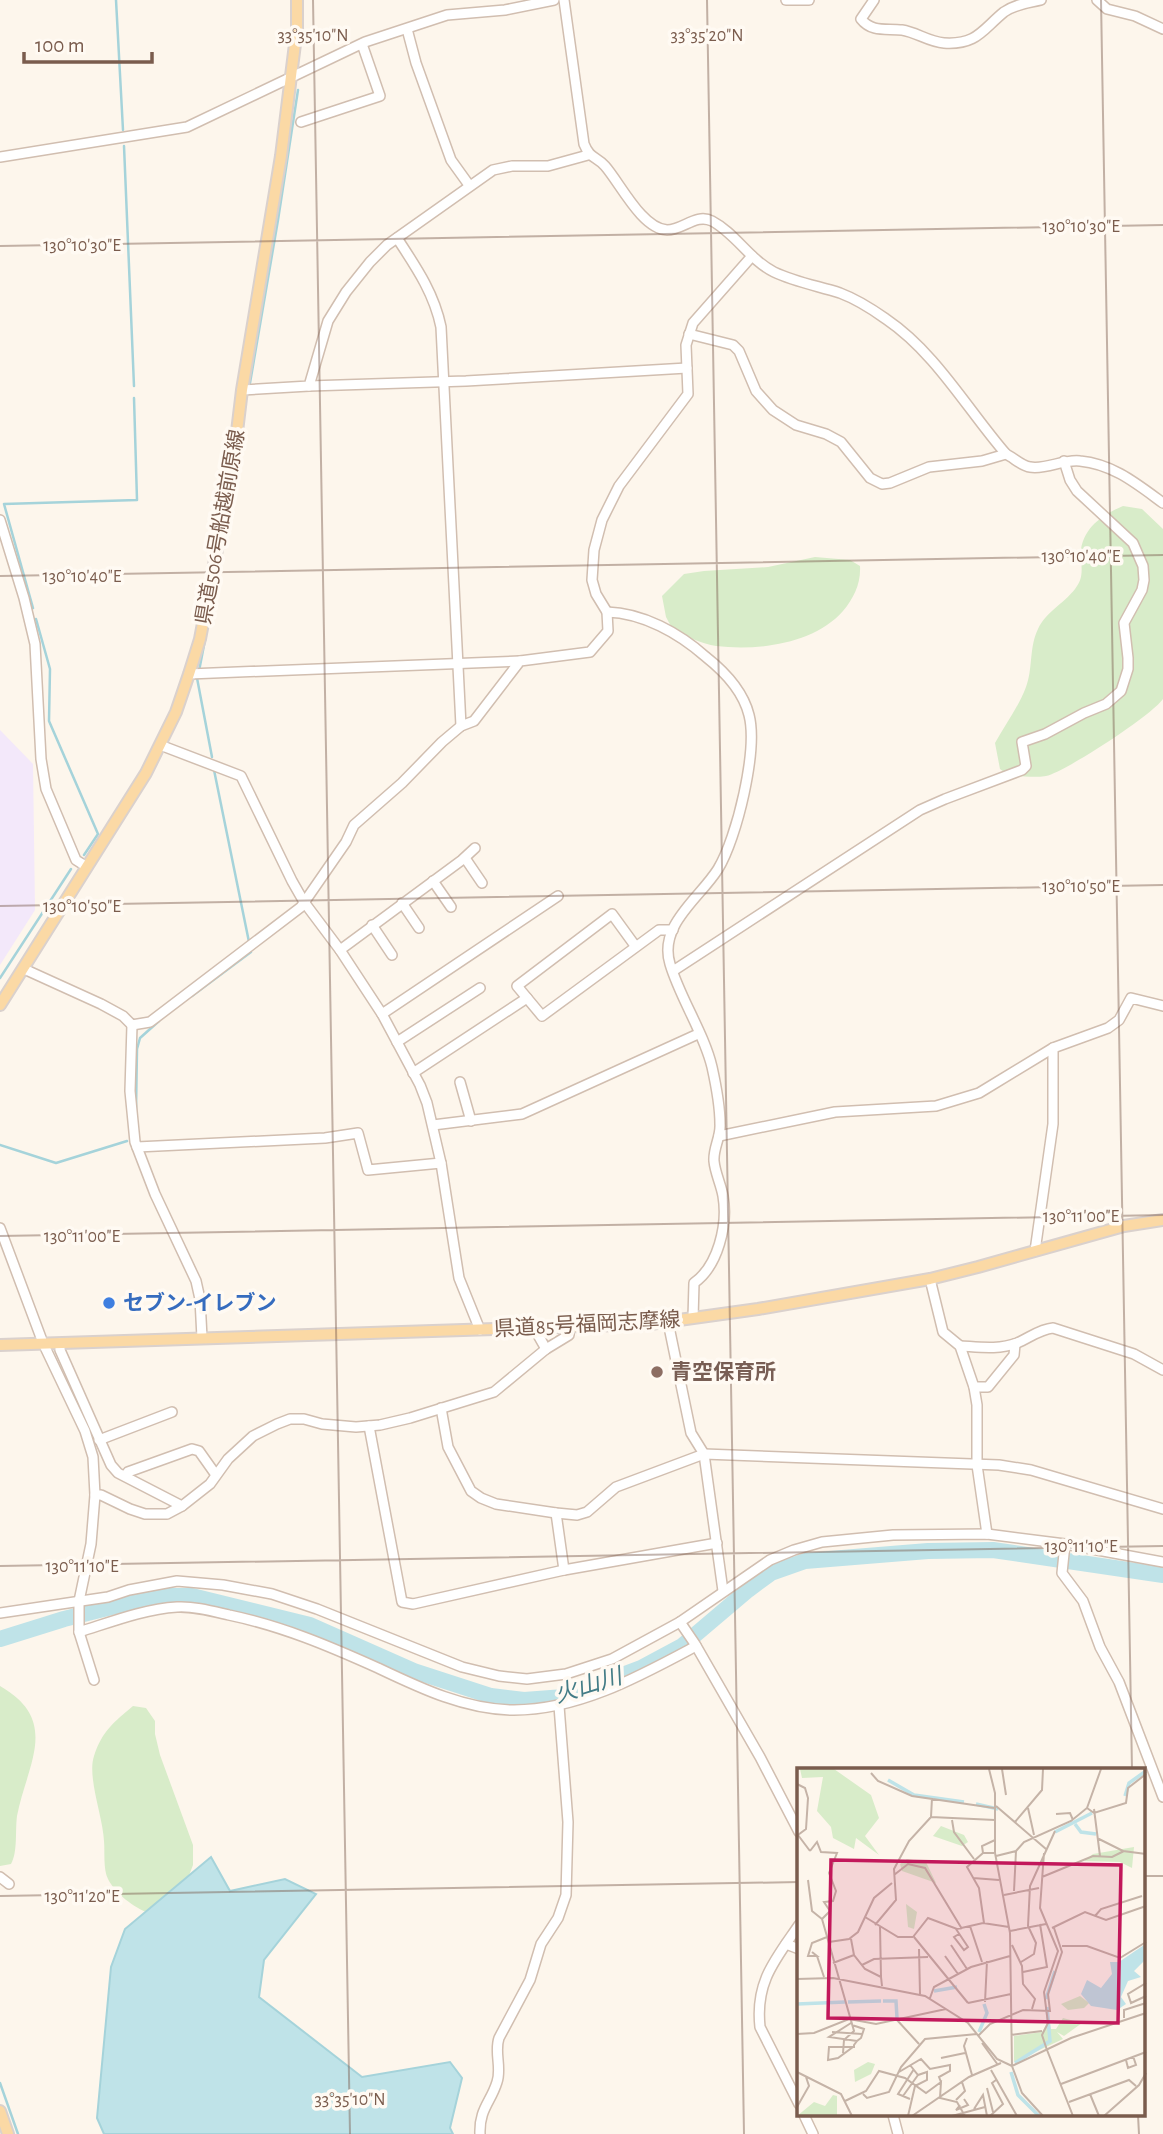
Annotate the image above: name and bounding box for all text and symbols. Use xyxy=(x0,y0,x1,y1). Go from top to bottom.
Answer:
scale bar xyxy=(24,21,152,65)
text: 33°35'10"N xyxy=(277,27,349,45)
text: 33°35'20"N xyxy=(670,27,744,45)
text: 100 m xyxy=(35,35,85,56)
text: 130°10'30"E xyxy=(1042,218,1120,236)
text: 130°10'30"E xyxy=(43,237,121,255)
street label: 県道506号船越前原線 xyxy=(192,428,248,626)
text: 130°10'40"E xyxy=(1042,548,1121,566)
text: 130°10'40"E xyxy=(43,568,122,586)
text: 130°10'50"E xyxy=(1042,878,1120,896)
text: 130°10'50"E xyxy=(43,898,121,916)
text: 130°11'00"E xyxy=(1043,1208,1120,1226)
text: 130°11'00"E xyxy=(44,1228,121,1246)
place label: セブン-イレブン xyxy=(123,1291,276,1314)
marker: セブン-イレブン xyxy=(101,1295,117,1311)
street label: 県道85号福岡志摩線 xyxy=(493,1308,681,1340)
place label: 青空保育所 xyxy=(671,1361,776,1383)
marker: 青空保育所 xyxy=(649,1364,665,1380)
text: 130°11'10"E xyxy=(1044,1538,1118,1556)
text: 130°11'10"E xyxy=(45,1558,119,1576)
water label: 火山川 xyxy=(552,1664,628,1708)
inset map xyxy=(797,1768,1146,2116)
text: 130°11'20"E xyxy=(44,1888,120,1906)
text: 33°35'10"N xyxy=(314,2091,386,2109)

